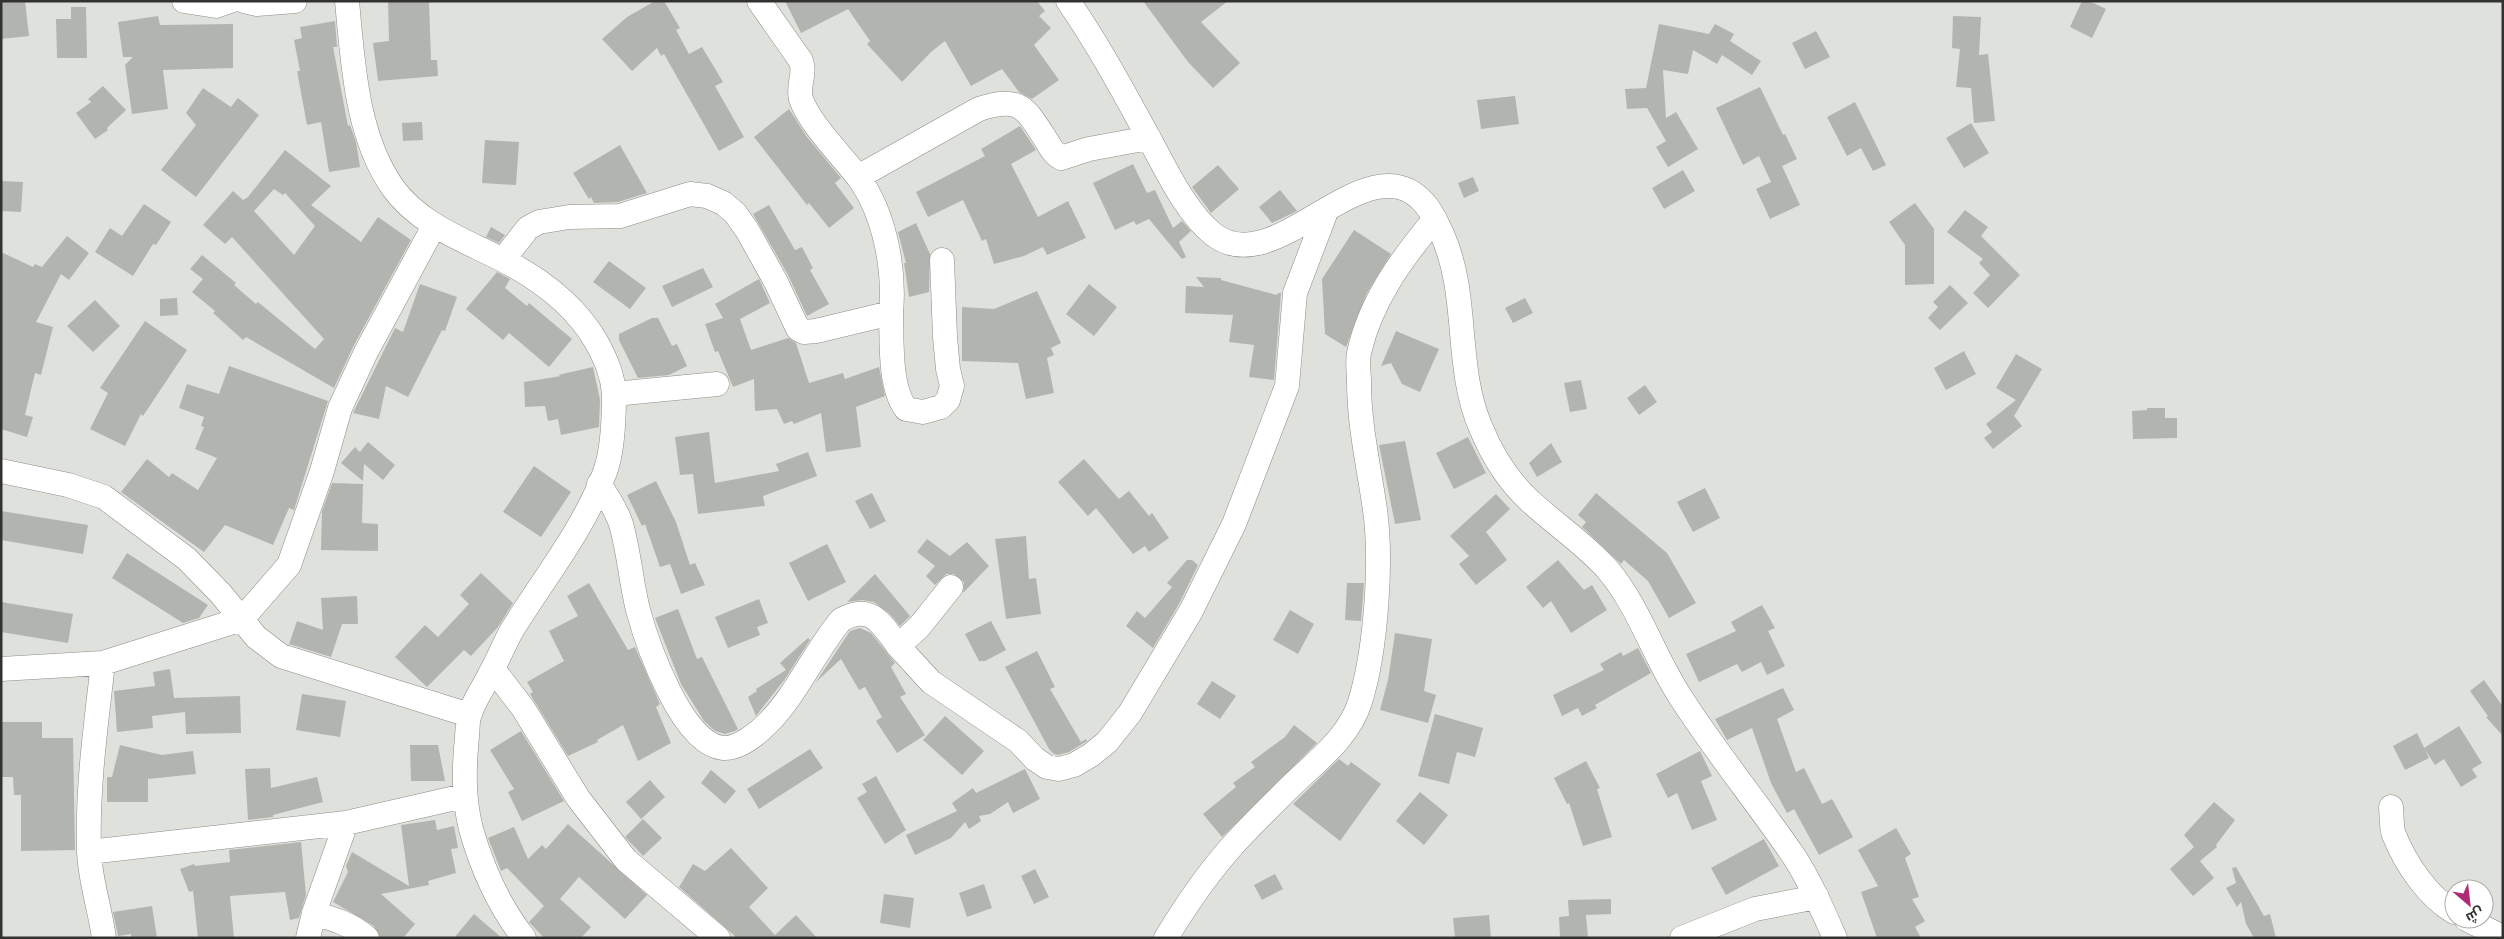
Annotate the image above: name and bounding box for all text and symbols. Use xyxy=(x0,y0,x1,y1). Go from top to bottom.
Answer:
north arrow xyxy=(2444,879,2494,929)
text: ش xyxy=(2463,903,2488,929)

